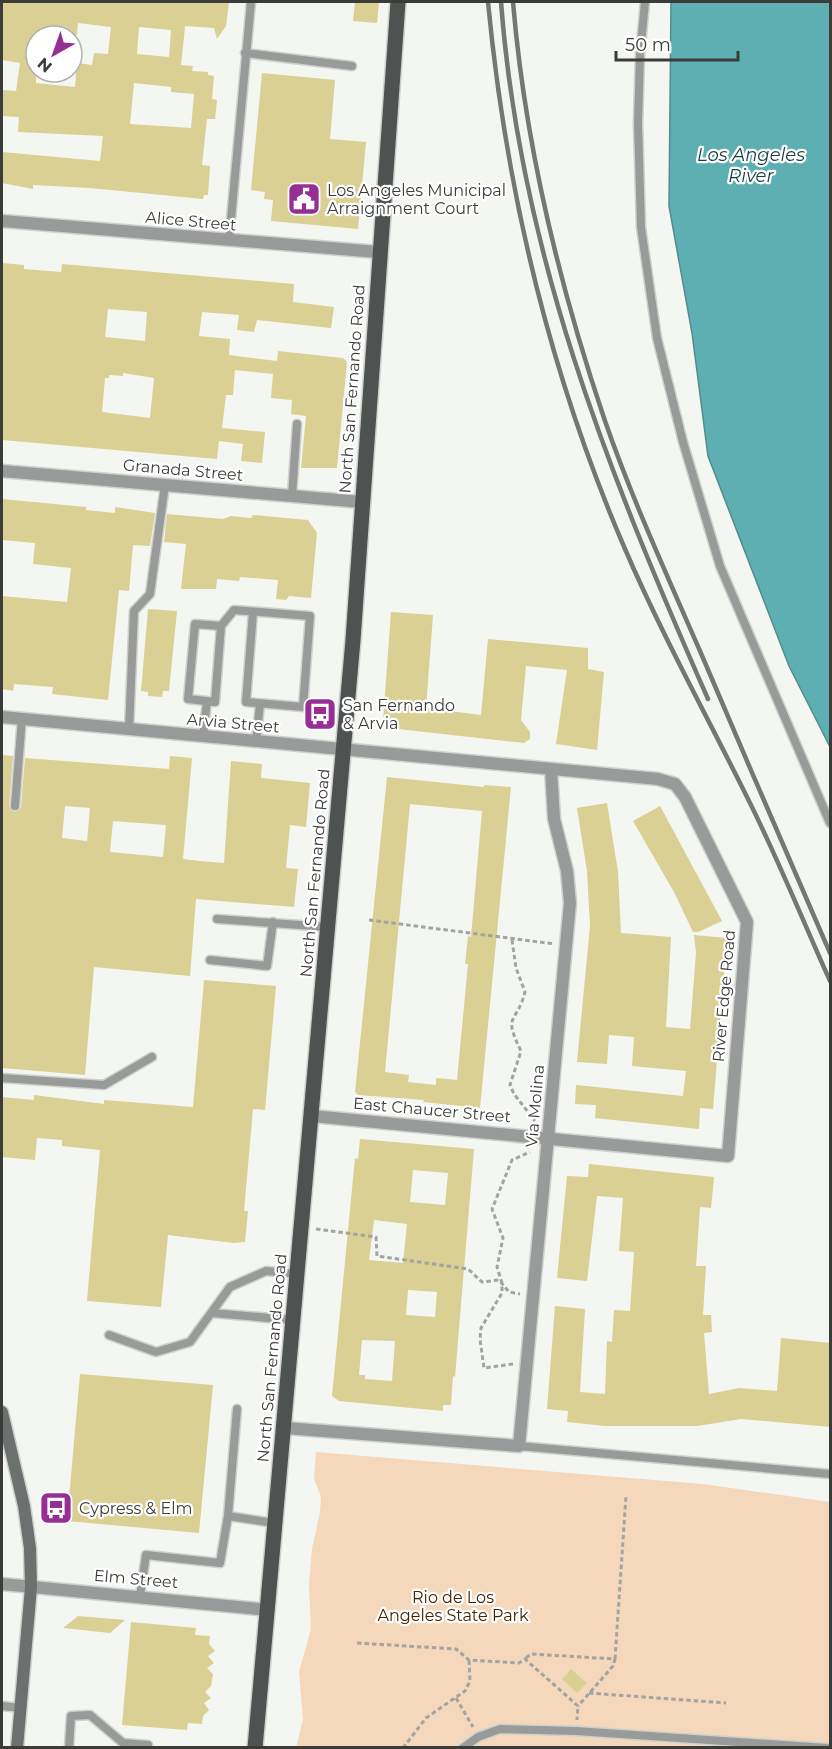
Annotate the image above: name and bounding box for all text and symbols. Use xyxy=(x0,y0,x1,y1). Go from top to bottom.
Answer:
north arrow xyxy=(24,24,84,84)
scale bar xyxy=(616,24,738,62)
text: 50 m xyxy=(625,34,671,56)
text: N xyxy=(34,54,56,77)
water label: Los Angeles River xyxy=(697,144,805,187)
public building icon: Los Angeles Municipal Arraignment Court xyxy=(286,181,322,217)
place label: Los Angeles Municipal Arraignment Court xyxy=(327,181,506,218)
street label: Alice Street xyxy=(145,208,238,234)
street label: North San Fernando Road xyxy=(335,284,369,494)
street label: Granada Street xyxy=(122,455,244,485)
bus stop icon: San Fernando & Arvia xyxy=(302,696,338,732)
place label: San Fernando & Arvia xyxy=(343,696,455,733)
street label: Arvia Street xyxy=(186,709,281,737)
street label: North San Fernando Road xyxy=(296,768,334,978)
street label: River Edge Road xyxy=(709,929,739,1063)
street label: Via Molina xyxy=(522,1064,548,1148)
street label: East Chaucer Street xyxy=(352,1094,512,1126)
street label: North San Fernando Road xyxy=(253,1253,291,1463)
bus stop icon: Cypress & Elm xyxy=(38,1490,74,1526)
place label: Cypress & Elm xyxy=(79,1499,192,1518)
street label: Elm Street xyxy=(93,1566,179,1592)
park label: Rio de Los Angeles State Park xyxy=(378,1588,529,1625)

